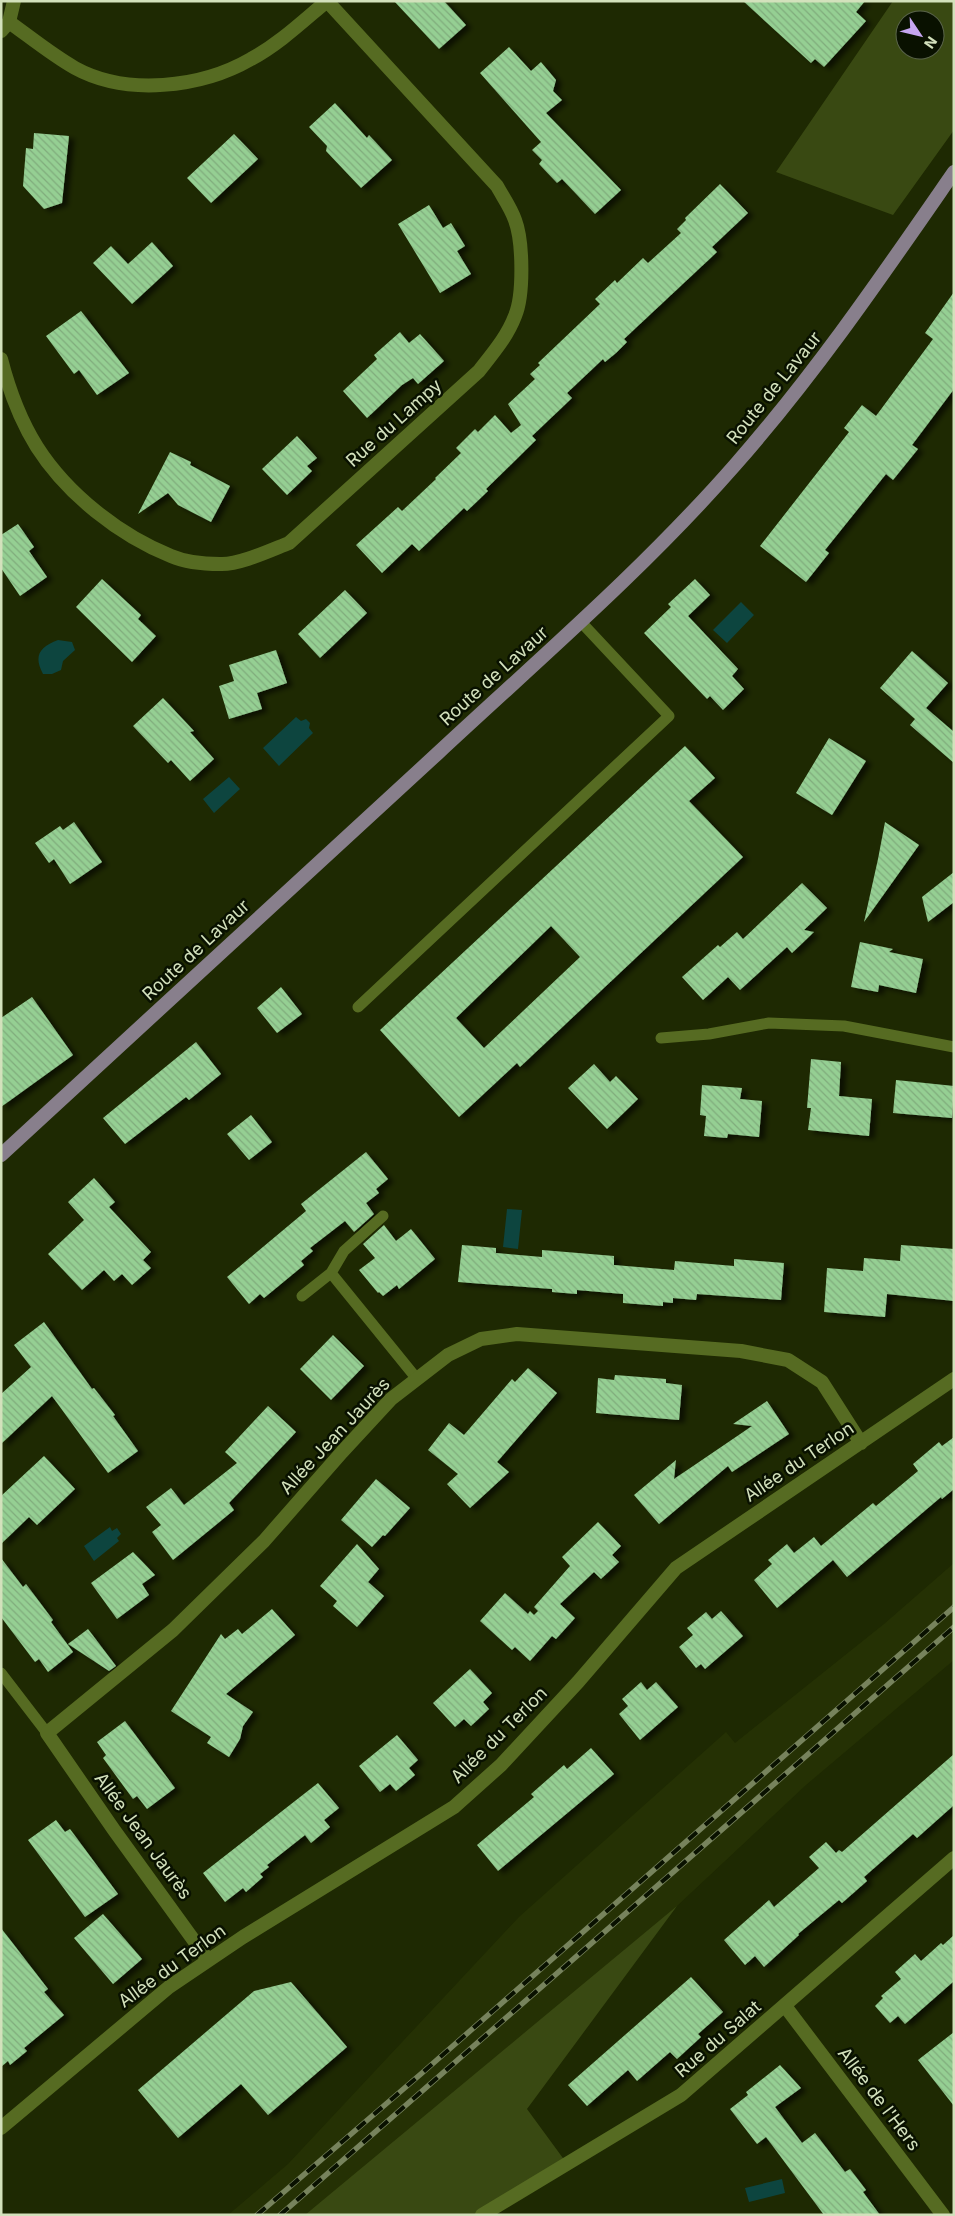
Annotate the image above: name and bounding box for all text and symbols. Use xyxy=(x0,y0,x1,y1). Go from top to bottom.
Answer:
north arrow xyxy=(895,10,945,60)
text: N xyxy=(921,33,941,52)
street label: Route de Lavaur xyxy=(722,327,825,448)
street label: Rue du Lampy xyxy=(342,374,446,471)
street label: Route de Lavaur xyxy=(435,621,552,730)
street label: Route de Lavaur xyxy=(138,895,254,1004)
street label: Allée Jean Jaurès xyxy=(275,1373,394,1498)
street label: Allée du Terlon xyxy=(740,1417,857,1506)
street label: Allée du Terlon xyxy=(446,1682,551,1787)
street label: Allée Jean Jaurès xyxy=(90,1768,196,1903)
street label: Allée du Terlon xyxy=(114,1920,229,2012)
street label: Rue du Salat xyxy=(671,1996,765,2081)
street label: Allée de l'Hers xyxy=(834,2043,925,2154)

